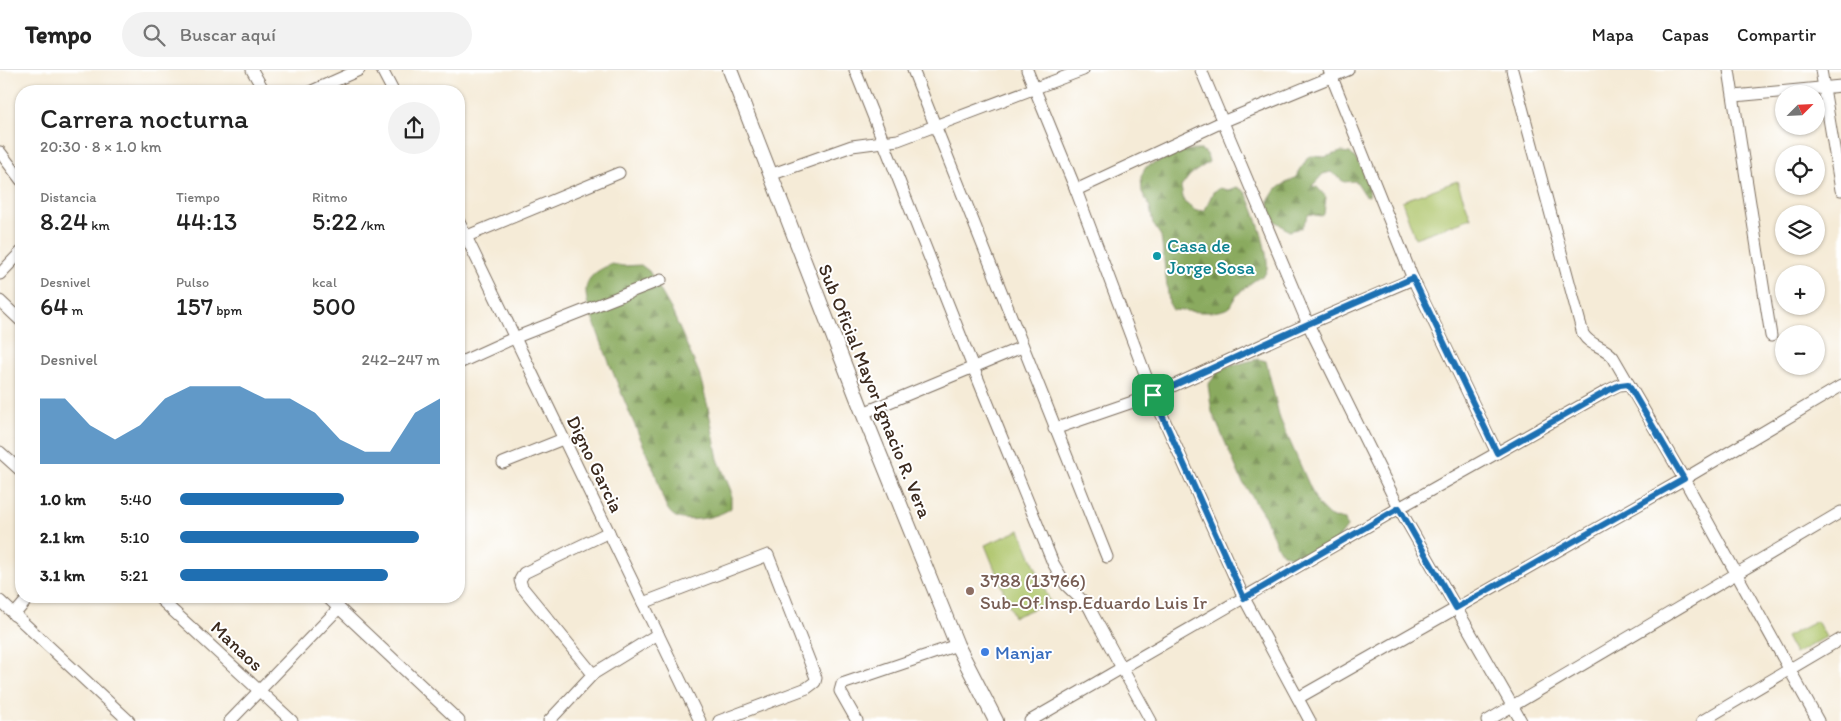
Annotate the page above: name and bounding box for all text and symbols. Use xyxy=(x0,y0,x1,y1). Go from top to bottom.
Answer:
search box xyxy=(122,12,472,57)
text: Tempo xyxy=(25,20,92,49)
icon: search xyxy=(140,21,168,49)
text: Buscar aquí xyxy=(180,23,276,46)
text: Mapa xyxy=(1592,24,1634,46)
text: Capas xyxy=(1662,24,1709,46)
text: Compartir xyxy=(1737,24,1816,46)
north arrow xyxy=(1775,85,1825,135)
map controls xyxy=(1775,85,1825,375)
text: Carrera nocturna xyxy=(40,101,249,135)
button: share xyxy=(388,102,440,154)
text: 20:30 · 8 × 1.0 km xyxy=(40,137,162,156)
button: locate xyxy=(1775,145,1825,195)
text: Distancia xyxy=(40,189,97,206)
text: Tiempo xyxy=(176,189,220,206)
text: Ritmo xyxy=(312,189,348,206)
button: layers xyxy=(1775,205,1825,255)
text: 8.24 xyxy=(40,206,88,236)
text: 44:13 xyxy=(176,206,237,236)
text: 5:22 xyxy=(312,206,358,236)
text: km xyxy=(88,217,110,234)
text: /km xyxy=(358,217,385,234)
place label: Casa de Jorge Sosa xyxy=(1167,234,1255,279)
marker: Casa de Jorge Sosa xyxy=(1151,250,1163,262)
street label: Sub Oficial Mayor Ignacio R. Vera xyxy=(813,261,937,521)
button: + xyxy=(1775,265,1825,315)
text: Desnivel xyxy=(40,274,90,291)
text: Pulso xyxy=(176,274,209,291)
text: kcal xyxy=(312,274,337,291)
text: 64 xyxy=(40,291,68,321)
text: 157 xyxy=(176,291,213,321)
text: 500 xyxy=(312,291,356,321)
text: m xyxy=(68,302,83,319)
text: bpm xyxy=(213,302,242,319)
button: − xyxy=(1775,325,1825,375)
text: Desnivel xyxy=(40,350,98,369)
text: 242–247 m xyxy=(362,350,440,369)
pin xyxy=(1132,374,1174,416)
icon: arrive xyxy=(1139,381,1167,409)
street label: Digno Garcia xyxy=(562,412,628,516)
text: 1.0 km xyxy=(40,490,86,509)
text: 5:40 xyxy=(120,490,152,509)
text: 2.1 km xyxy=(40,528,85,547)
text: 5:10 xyxy=(120,528,150,547)
text: 3.1 km xyxy=(40,566,85,585)
text: 5:21 xyxy=(120,566,148,585)
place label: 3788 (13766) Sub-Of.Insp.Eduardo Luis Ir xyxy=(980,569,1208,614)
marker: 3788 (13766) Sub-Of.Insp.Eduardo Luis Ir xyxy=(964,585,976,597)
street label: Manaos xyxy=(206,616,268,676)
place label: Manjar xyxy=(995,641,1053,664)
marker: Manjar xyxy=(979,646,991,658)

